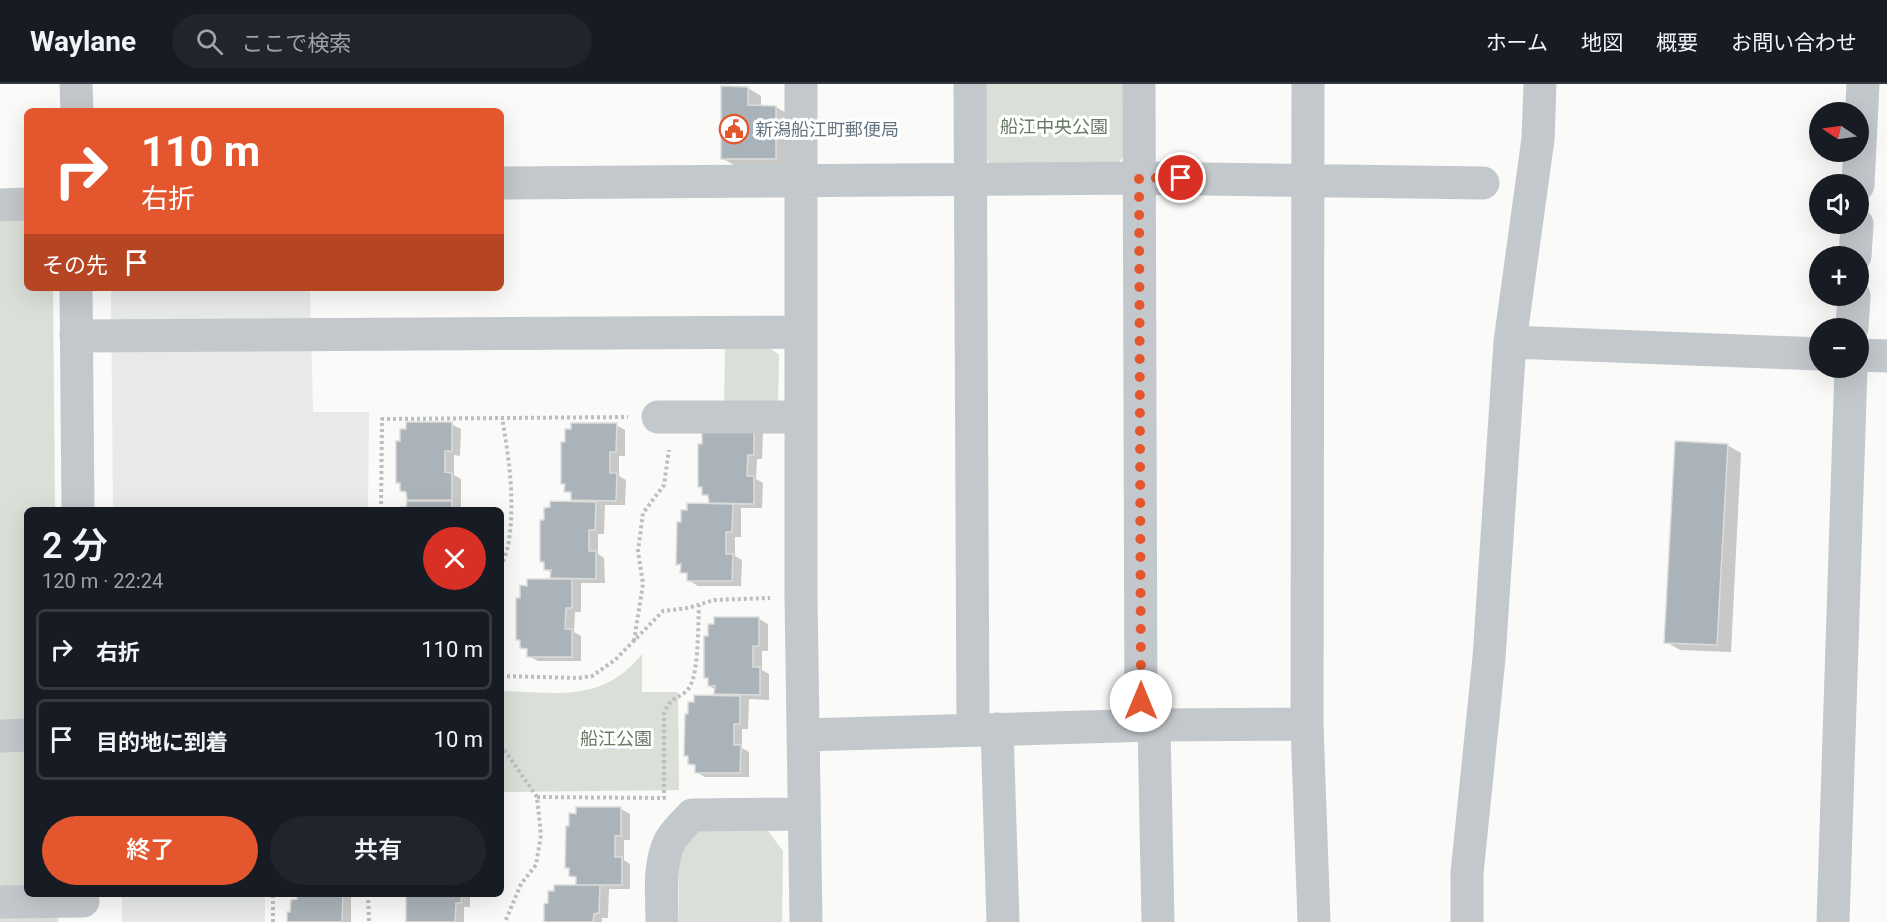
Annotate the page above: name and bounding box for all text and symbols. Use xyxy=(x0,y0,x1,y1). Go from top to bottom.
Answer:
search box xyxy=(172,14,592,68)
text: Waylane xyxy=(30,25,136,58)
icon: search xyxy=(193,25,226,58)
text: ここで検索 xyxy=(241,31,351,56)
text: ホーム xyxy=(1486,31,1548,55)
text: 地図 xyxy=(1581,31,1623,55)
text: 概要 xyxy=(1656,31,1698,55)
text: お問い合わせ xyxy=(1731,31,1857,55)
north arrow xyxy=(1809,102,1869,162)
map controls xyxy=(1809,102,1869,378)
public building icon: 新潟船江町郵便局 xyxy=(718,113,750,145)
park label: 船江中央公園 xyxy=(1000,116,1108,137)
place label: 新潟船江町郵便局 xyxy=(755,119,899,140)
text: 110 m xyxy=(141,127,260,176)
icon: right xyxy=(42,132,120,210)
pin xyxy=(1155,152,1206,203)
icon: arrive xyxy=(1164,161,1197,194)
button: sound xyxy=(1809,174,1869,234)
text: 右折 xyxy=(141,183,195,215)
icon: arrive xyxy=(120,246,153,279)
button: + xyxy=(1809,246,1869,306)
text: その先 xyxy=(42,253,108,278)
button: − xyxy=(1809,318,1869,378)
text: 2 分 xyxy=(42,525,108,567)
button: close xyxy=(423,527,486,590)
text: 120 m · 22:24 xyxy=(42,569,163,593)
icon: right xyxy=(45,633,78,666)
text: 110 m xyxy=(421,637,483,662)
text: 右折 xyxy=(96,640,140,665)
position arrow xyxy=(1109,669,1173,733)
icon: arrive xyxy=(45,723,78,756)
text: 10 m xyxy=(434,727,483,752)
park label: 船江公園 xyxy=(580,728,652,749)
text: 目的地に到着 xyxy=(96,730,228,755)
button: 終了 xyxy=(42,816,258,885)
button: 共有 xyxy=(270,816,486,885)

